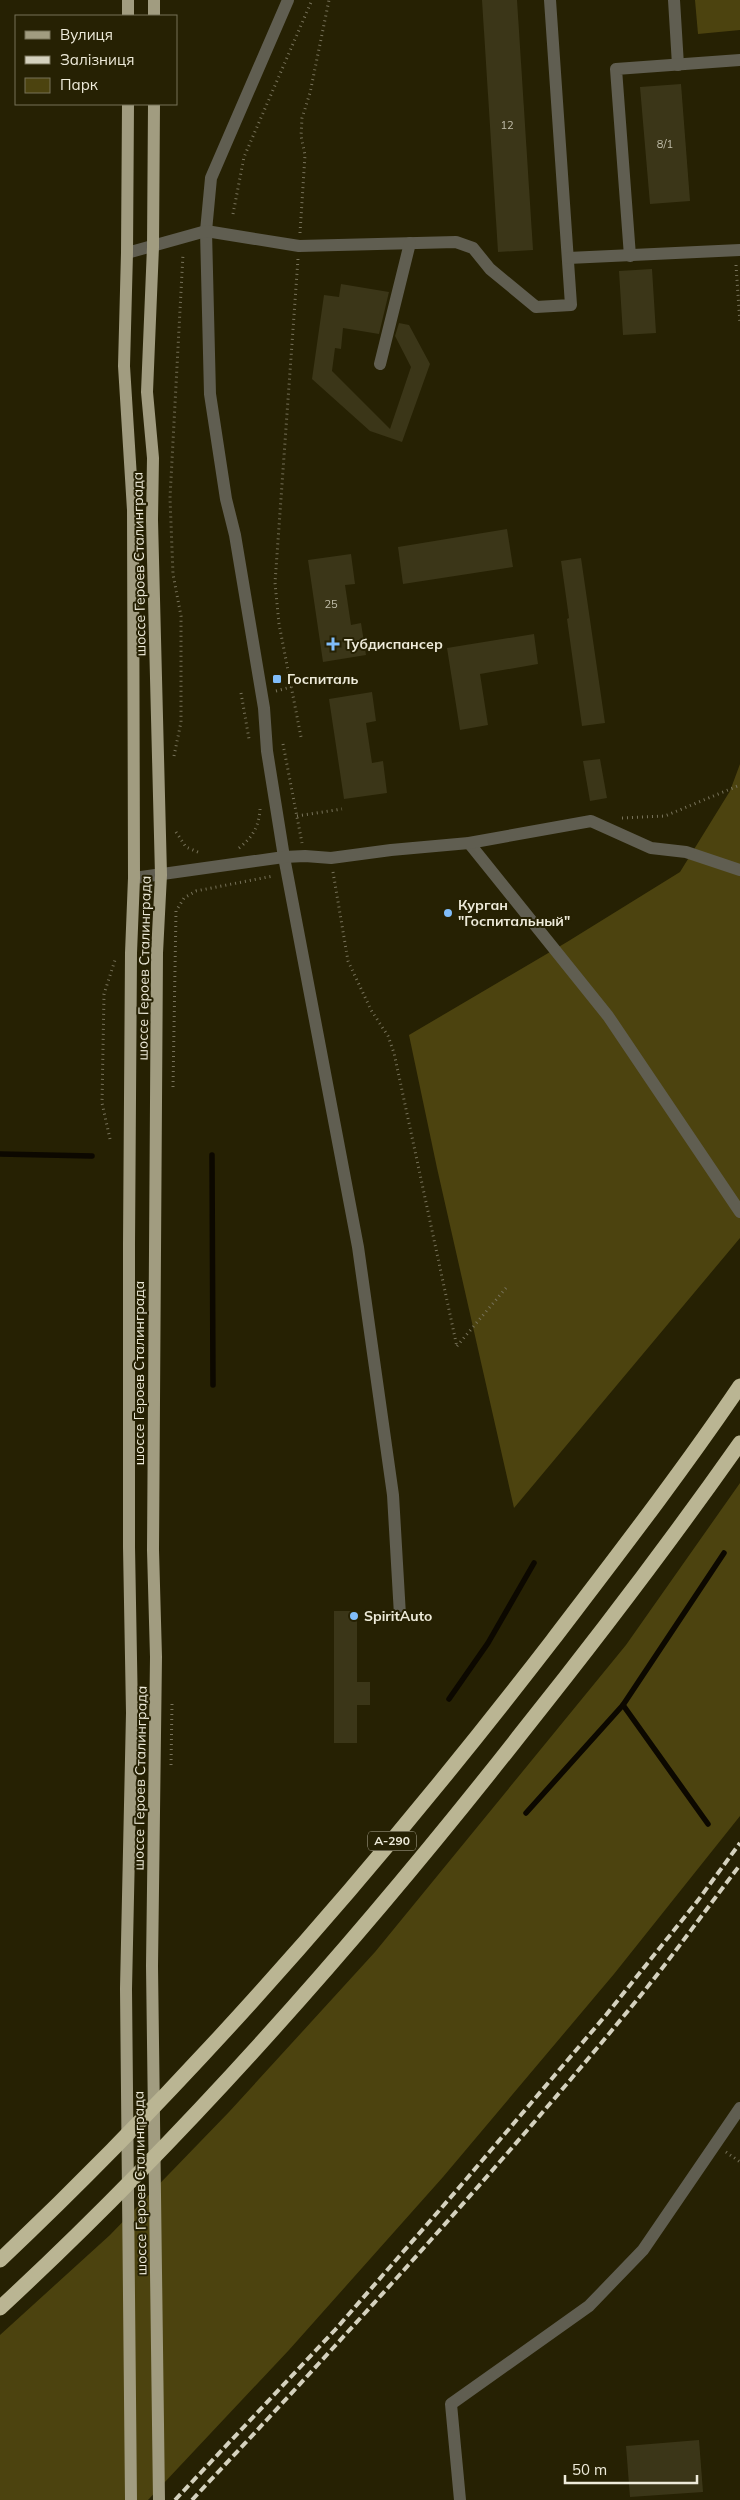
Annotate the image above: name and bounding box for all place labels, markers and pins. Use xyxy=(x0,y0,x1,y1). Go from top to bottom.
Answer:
place label: Тубдиспансер xyxy=(344,635,443,653)
marker: Тубдиспансер xyxy=(326,637,340,651)
place label: Госпиталь xyxy=(287,670,358,688)
marker: Госпиталь xyxy=(271,673,283,685)
place label: Курган "Госпитальный" xyxy=(458,896,570,930)
marker: Курган "Госпитальный" xyxy=(442,907,454,919)
place label: SpiritAuto xyxy=(364,1607,432,1625)
marker: SpiritAuto xyxy=(348,1610,360,1622)

